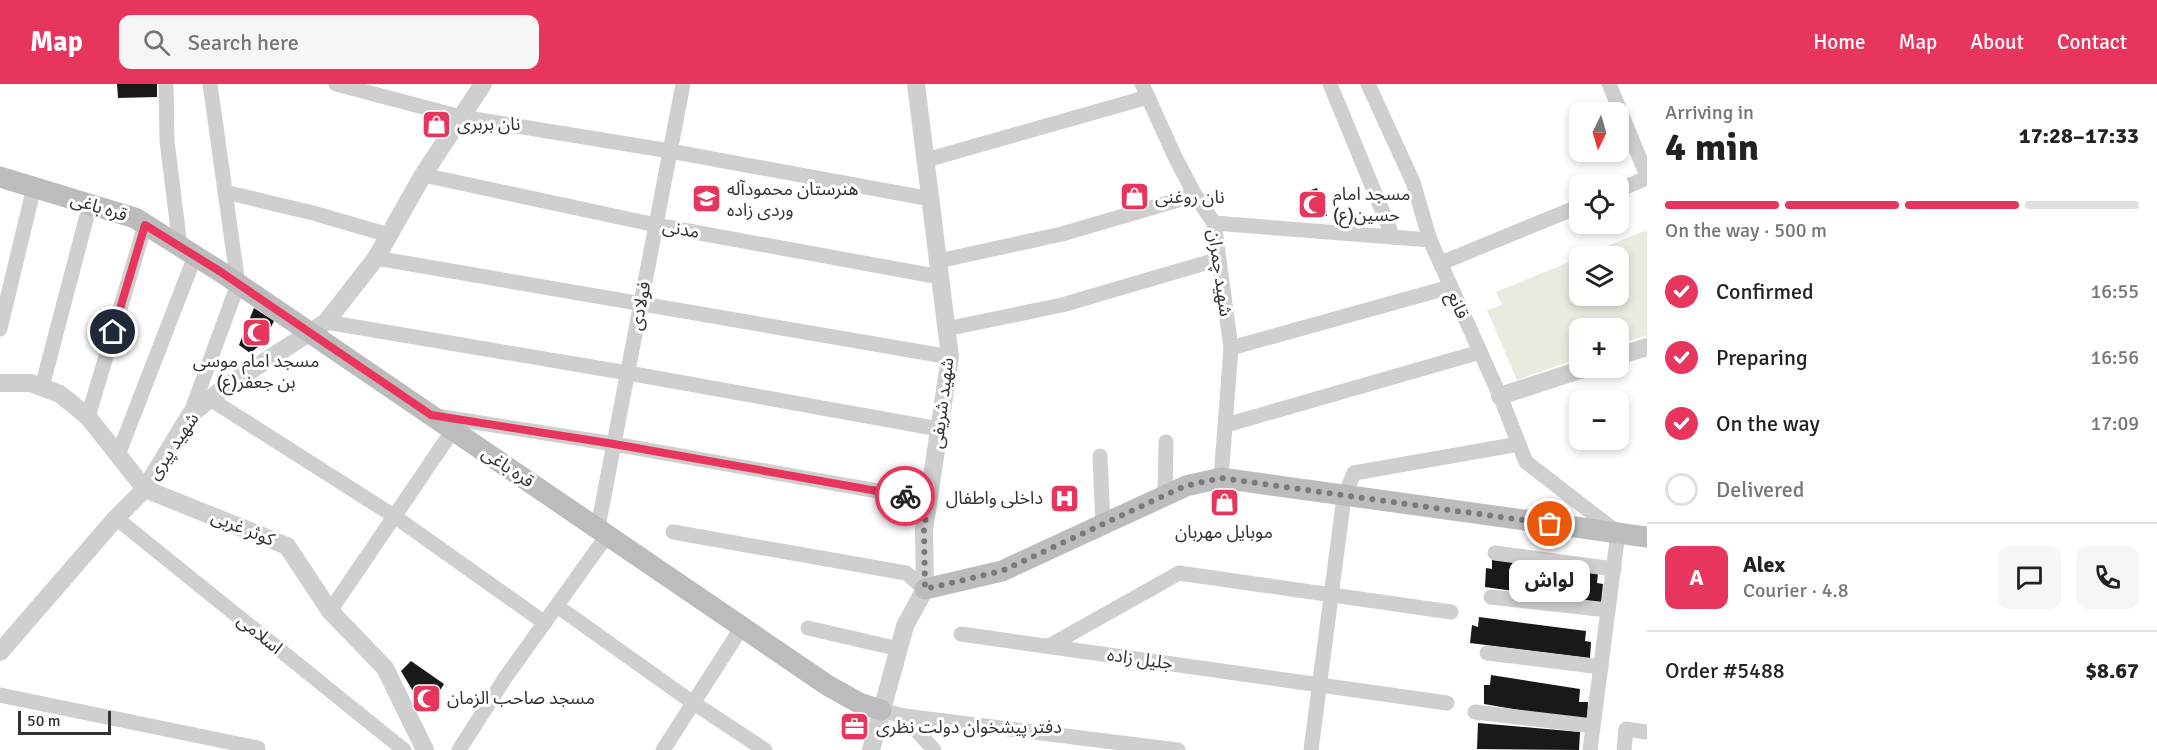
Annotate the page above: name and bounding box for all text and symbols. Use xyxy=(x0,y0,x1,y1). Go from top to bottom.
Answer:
search box xyxy=(119,15,539,69)
text: Map xyxy=(30,25,83,59)
icon: search xyxy=(140,26,173,59)
text: Search here xyxy=(188,29,299,56)
text: Home xyxy=(1813,29,1866,55)
text: Map xyxy=(1899,29,1937,55)
text: About xyxy=(1970,29,2024,55)
text: Contact xyxy=(2057,29,2127,55)
text: Arriving in xyxy=(1665,100,1754,125)
north arrow xyxy=(1569,102,1629,162)
map controls xyxy=(1569,102,1629,450)
shop icon: نان بربری xyxy=(420,108,452,140)
place label: نان بربری xyxy=(457,113,520,135)
text: 17:28–17:33 xyxy=(2019,122,2139,149)
text: 4 min xyxy=(1665,123,1759,171)
button: locate xyxy=(1569,174,1629,234)
place label: هنرستان محمودآله وردی زاده xyxy=(727,178,859,221)
shop icon: نان روغنی xyxy=(1118,181,1150,213)
school or university icon: هنرستان محمودآله وردی زاده xyxy=(690,183,722,215)
place label: مسجد امام حسین(ع) xyxy=(1333,183,1410,229)
place label: نان روغنی xyxy=(1155,186,1225,208)
street label: قره باغی xyxy=(68,188,130,226)
mosque icon: مسجد امام حسین(ع) xyxy=(1296,188,1328,220)
street label: مدنی xyxy=(661,215,701,243)
text: On the way · 500 m xyxy=(1665,218,1827,243)
street label: شهید چمران xyxy=(1203,228,1237,318)
button: layers xyxy=(1569,246,1629,306)
icon: check xyxy=(1665,275,1698,308)
text: Confirmed xyxy=(1716,278,1814,305)
text: 16:55 xyxy=(2090,279,2139,304)
street label: فولادی xyxy=(624,280,656,332)
street label: قانع xyxy=(1440,288,1474,323)
pin xyxy=(87,306,138,357)
icon: home xyxy=(96,315,129,348)
mosque icon: مسجد امام موسی بن جعفر(ع) xyxy=(240,316,272,348)
button: + xyxy=(1569,318,1629,378)
icon: check xyxy=(1665,341,1698,374)
text: Preparing xyxy=(1716,344,1808,371)
text: 16:56 xyxy=(2090,345,2139,370)
place label: مسجد امام موسی بن جعفر(ع) xyxy=(193,350,319,396)
street label: شهید شریفى xyxy=(925,356,959,450)
button: − xyxy=(1569,390,1629,450)
icon: check xyxy=(1665,407,1698,440)
street label: شهید پیری xyxy=(143,408,204,484)
text: On the way xyxy=(1716,410,1820,437)
text: 17:09 xyxy=(2090,411,2139,436)
street label: قره باغی xyxy=(478,442,538,492)
courier xyxy=(875,466,935,526)
text: Delivered xyxy=(1716,476,1804,503)
icon: bike xyxy=(889,480,922,513)
hospital icon: داخلی واطفال xyxy=(1048,482,1080,514)
place label: داخلی واطفال xyxy=(946,487,1043,509)
shop icon: موبایل مهربان xyxy=(1208,487,1240,519)
pin xyxy=(1524,498,1575,549)
street label: کوثر غربی xyxy=(208,505,278,551)
icon: bag xyxy=(1533,507,1566,540)
place label: موبایل مهربان xyxy=(1175,521,1273,543)
button: chat xyxy=(1998,546,2061,609)
button: phone xyxy=(2076,546,2139,609)
text: Alex xyxy=(1743,551,1785,578)
callout: لواش xyxy=(1510,560,1590,602)
text: A xyxy=(1689,564,1704,591)
text: لواش xyxy=(1525,568,1574,593)
text: Courier · 4.8 xyxy=(1743,578,1849,603)
street label: اسلامی xyxy=(233,609,287,659)
street label: جلیل زاده xyxy=(1106,644,1174,674)
text: Order #5488 xyxy=(1665,657,1785,684)
text: $8.67 xyxy=(2085,657,2139,684)
mosque icon: مسجد صاحب الزمان xyxy=(410,682,442,714)
place label: مسجد صاحب الزمان xyxy=(447,687,595,709)
scale bar xyxy=(18,708,111,736)
text: 50 m xyxy=(27,711,61,731)
office icon: دفتر پیشخوان دولت نظری xyxy=(839,711,871,743)
place label: دفتر پیشخوان دولت نظری xyxy=(876,716,1062,738)

